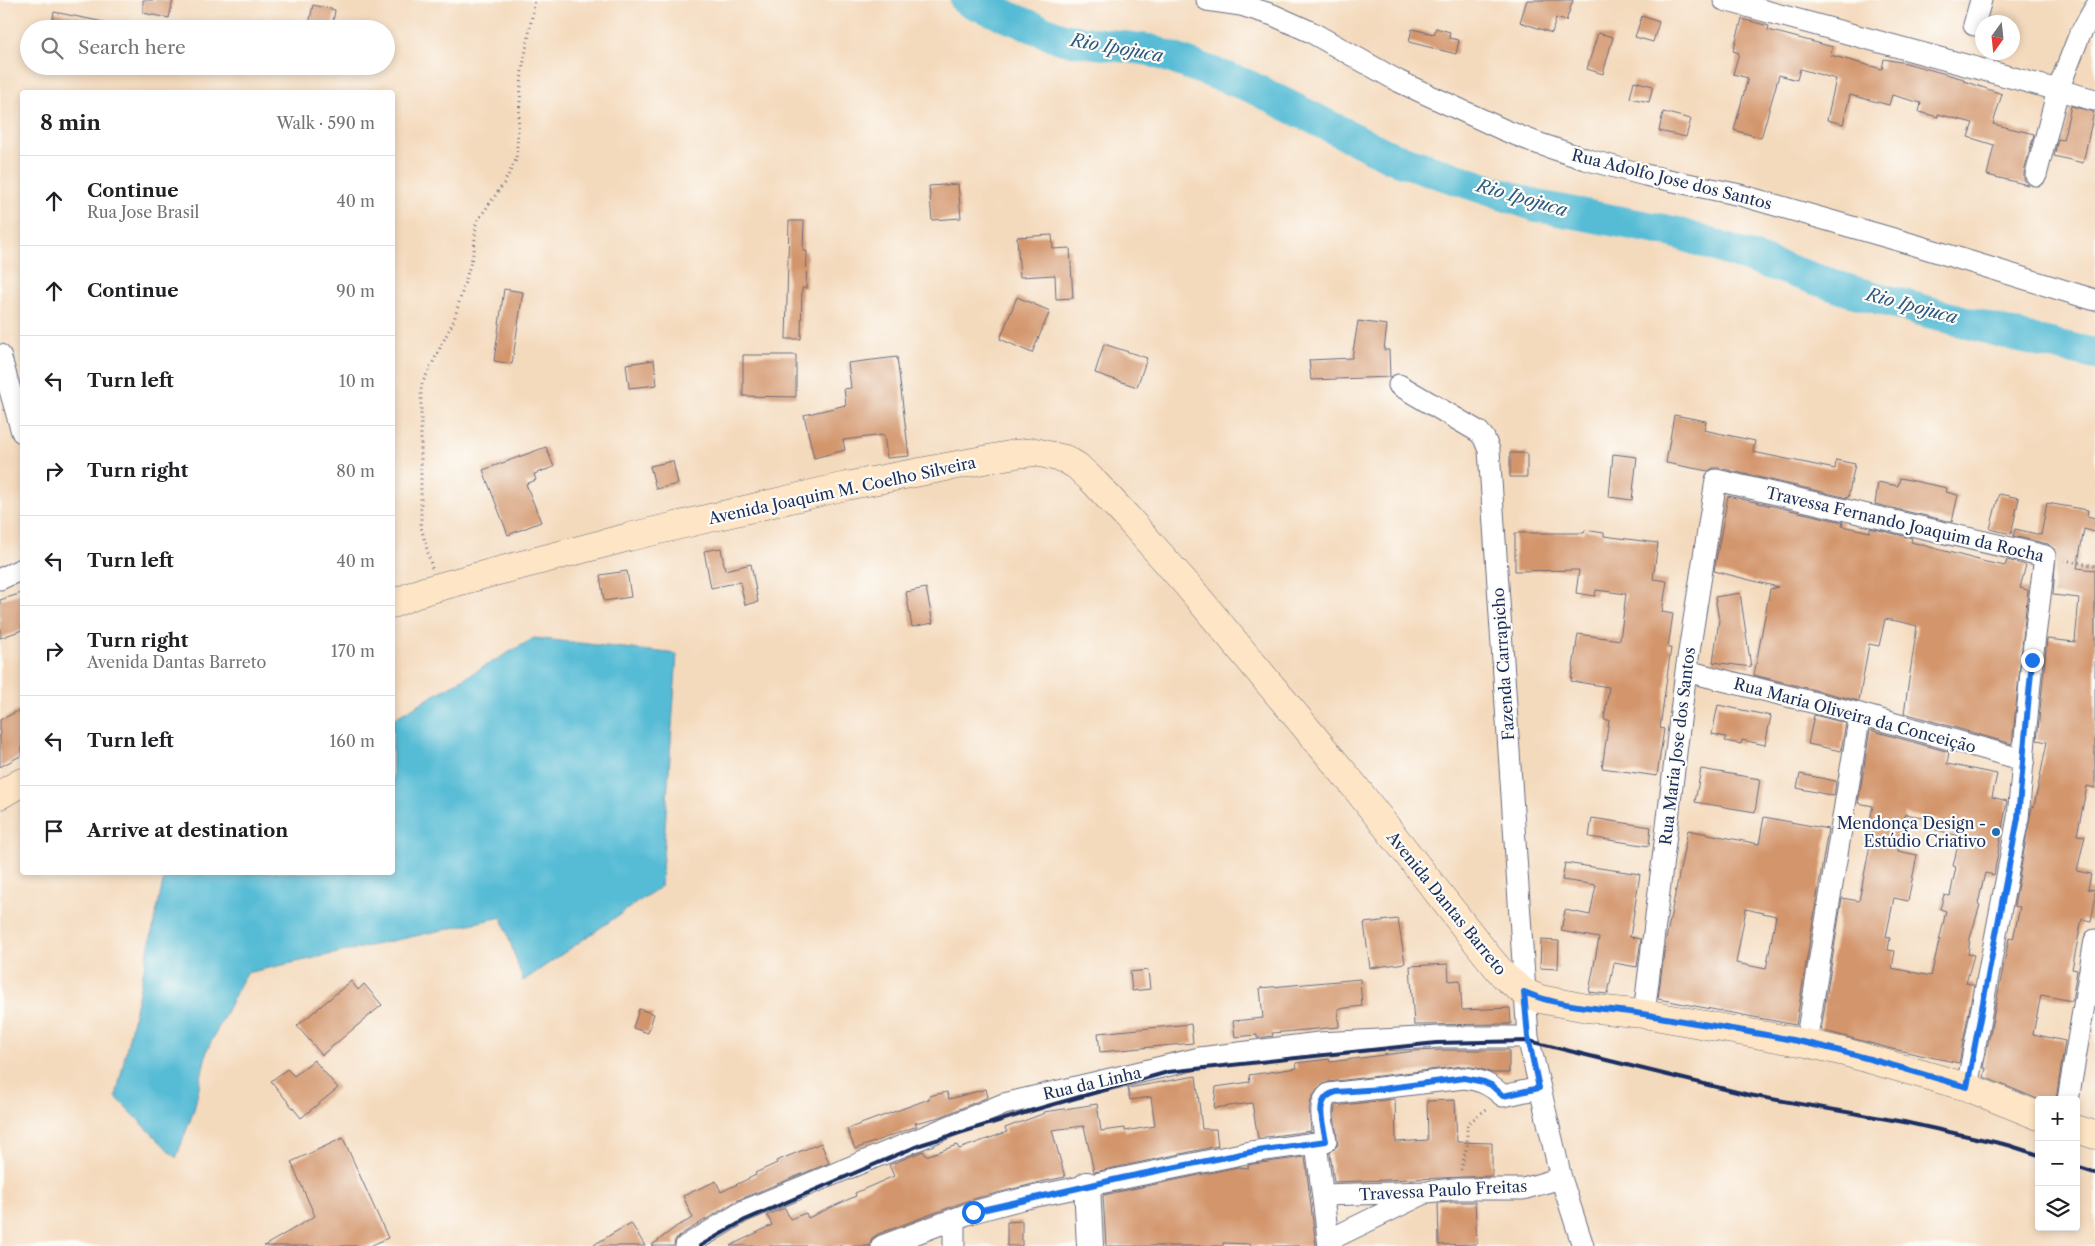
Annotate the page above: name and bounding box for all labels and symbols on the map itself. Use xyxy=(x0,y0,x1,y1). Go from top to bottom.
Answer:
north arrow xyxy=(1975,15,2020,60)
water label: Rio Ipojuca xyxy=(1067,29,1165,67)
street label: Rua Adolfo Jose dos Santos xyxy=(1570,144,1774,214)
water label: Rio Ipojuca xyxy=(1472,174,1570,222)
water label: Rio Ipojuca xyxy=(1862,283,1960,329)
street label: Avenida Joaquim M. Coelho Silveira xyxy=(705,452,978,528)
street label: Travessa Fernando Joaquim da Rocha xyxy=(1764,482,2047,566)
street label: Fazenda Carrapicho xyxy=(1488,587,1518,741)
street label: Rua Maria Jose dos Santos xyxy=(1655,646,1699,846)
route end xyxy=(2021,649,2044,672)
street label: Rua Maria Oliveira da Conceição xyxy=(1732,673,1978,757)
place label: Mendonça Design - Estúdio Criativo xyxy=(1837,813,1986,851)
street label: Avenida Dantas Barreto xyxy=(1382,826,1511,979)
marker: Mendonça Design - Estúdio Criativo xyxy=(1990,826,2002,838)
street label: Rua da Linha xyxy=(1041,1062,1144,1104)
street label: Travessa Paulo Freitas xyxy=(1358,1176,1528,1204)
route start xyxy=(962,1201,985,1224)

